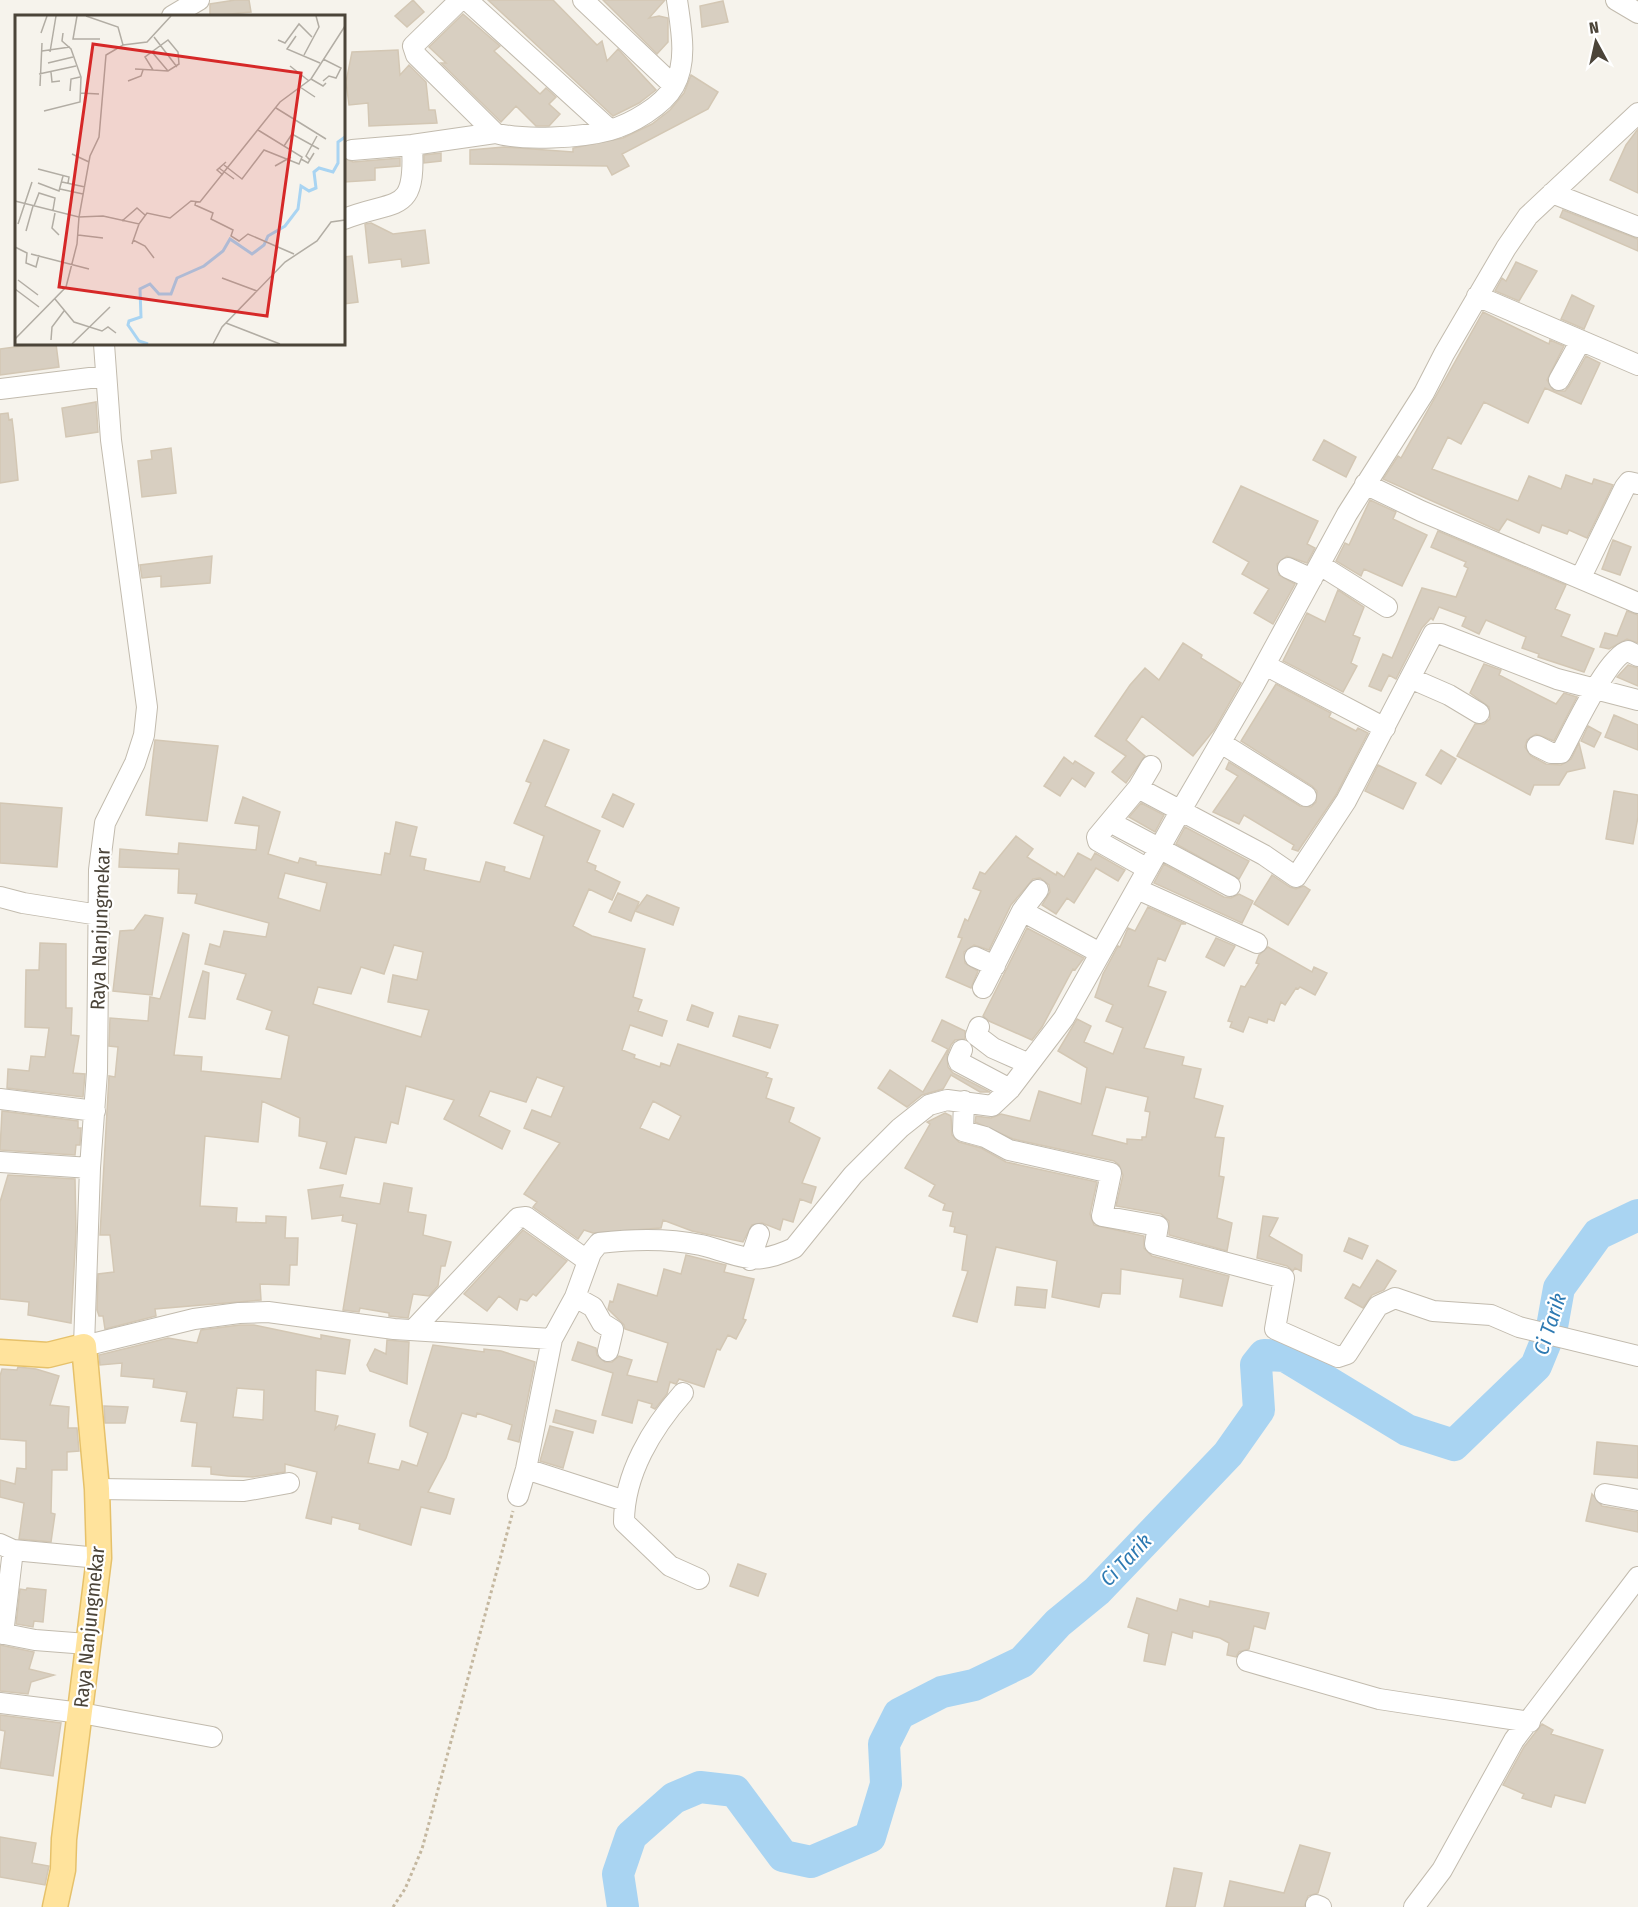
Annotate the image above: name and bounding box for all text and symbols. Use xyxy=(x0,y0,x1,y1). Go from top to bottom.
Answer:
north arrow xyxy=(1566,12,1626,72)
inset map xyxy=(15,15,345,345)
text: N xyxy=(1588,18,1600,38)
street label: Raya Nanjungmekar xyxy=(85,847,115,1011)
water label: Ci Tarik xyxy=(1528,1290,1572,1358)
water label: Ci Tarik xyxy=(1095,1528,1157,1592)
street label: Raya Nanjungmekar xyxy=(69,1545,109,1709)

